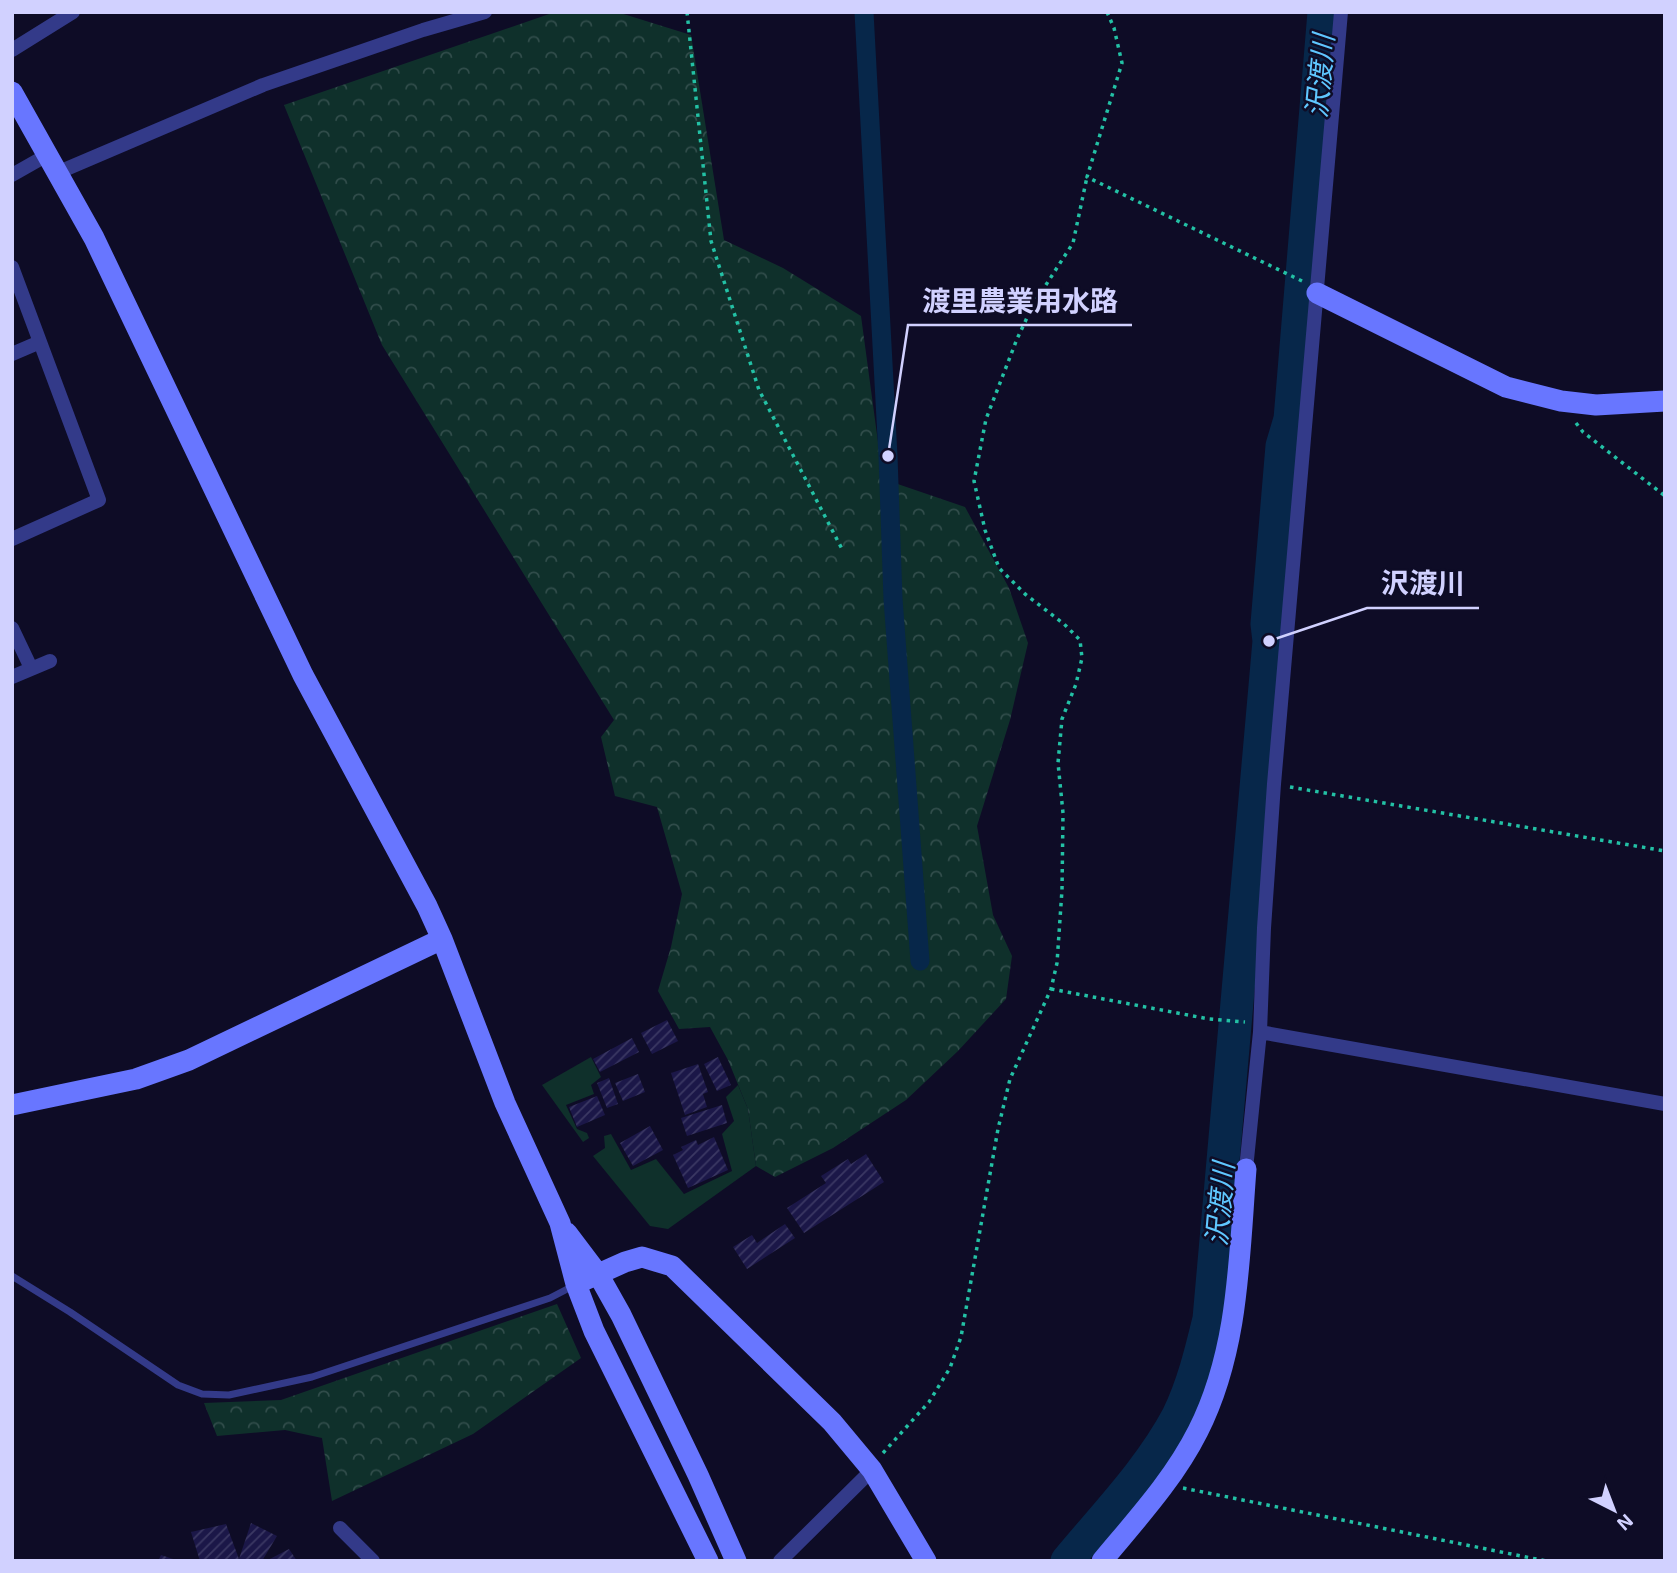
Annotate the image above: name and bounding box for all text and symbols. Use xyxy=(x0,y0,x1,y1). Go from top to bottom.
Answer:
water label: 沢渡川 xyxy=(1298,30,1340,119)
callout: 渡里農業用水路 xyxy=(908,276,1132,325)
text: 渡里農業用水路 xyxy=(922,283,1118,317)
callout: 沢渡川 xyxy=(1367,559,1479,608)
text: 沢渡川 xyxy=(1381,565,1465,599)
water label: 沢渡川 xyxy=(1198,1158,1240,1247)
north arrow xyxy=(1579,1475,1649,1545)
text: N xyxy=(1613,1510,1639,1536)

